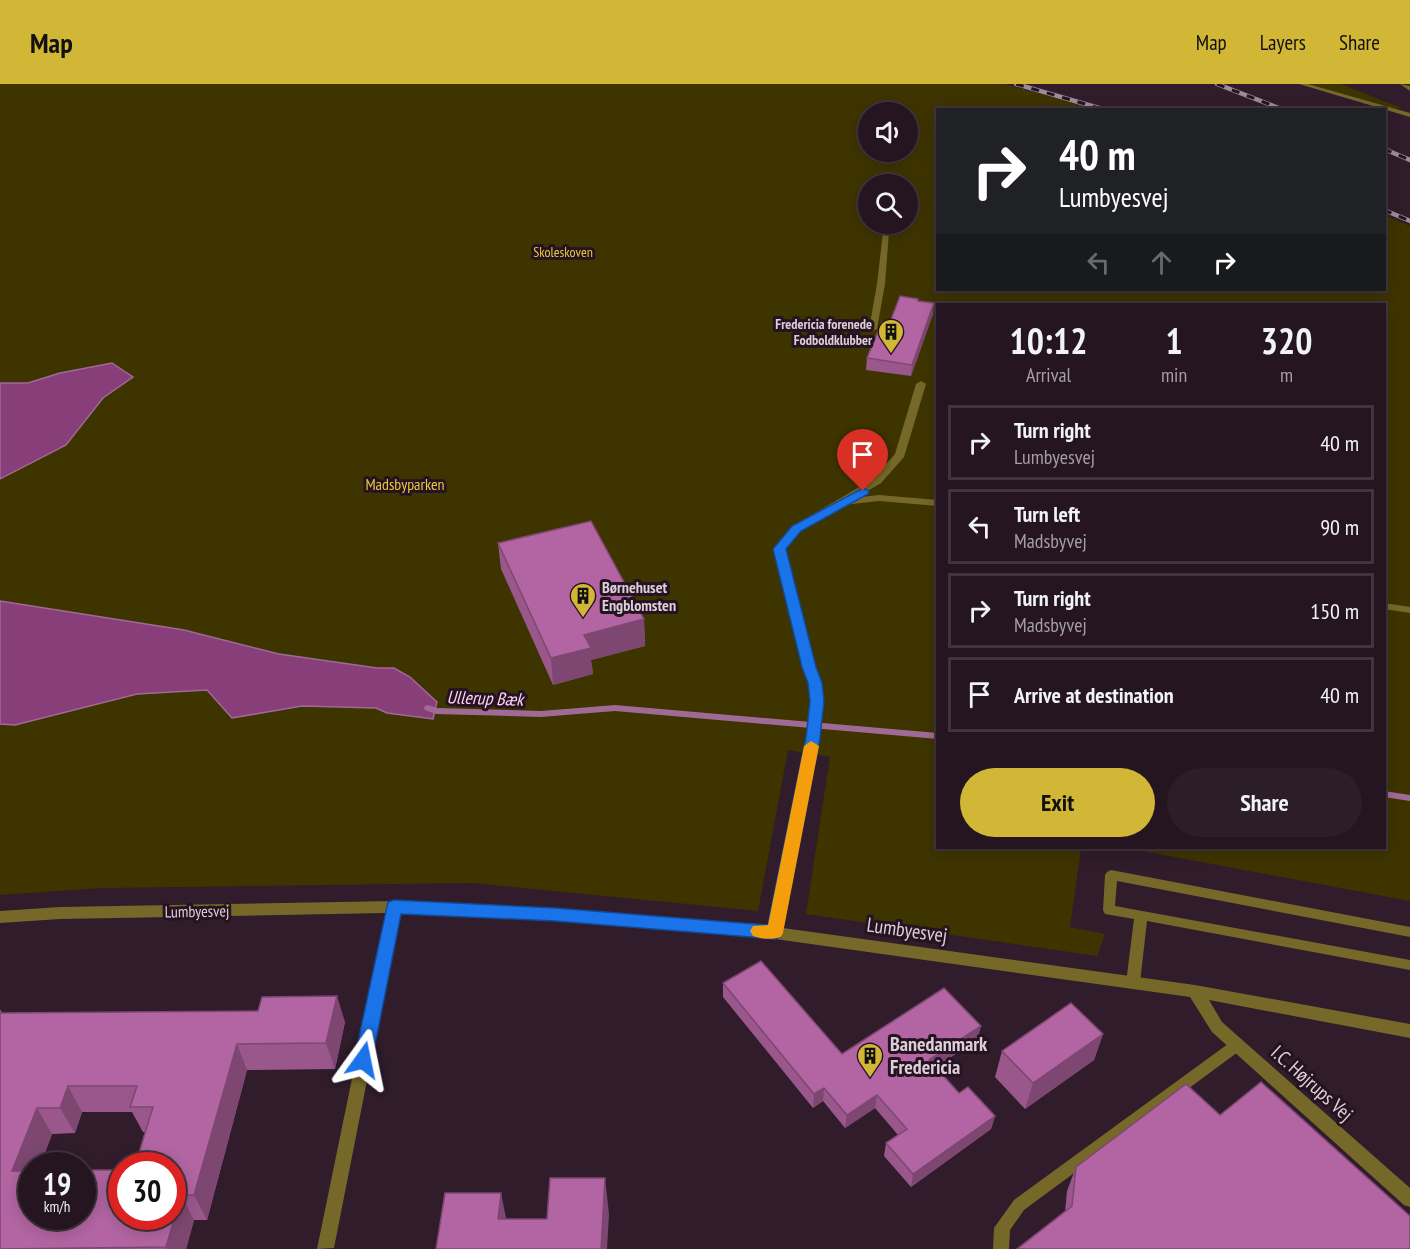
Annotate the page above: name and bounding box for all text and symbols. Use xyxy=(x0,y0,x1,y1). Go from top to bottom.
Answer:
text: Map xyxy=(30,24,73,61)
text: Map xyxy=(1196,29,1227,56)
text: Layers xyxy=(1260,29,1306,56)
text: Share xyxy=(1339,29,1380,56)
map controls xyxy=(858,102,918,234)
button: sound xyxy=(858,102,918,162)
text: 40 m xyxy=(1059,127,1136,182)
icon: right xyxy=(960,132,1038,210)
button: search xyxy=(858,174,918,234)
text: Lumbyesvej xyxy=(1059,180,1168,214)
park label: Skoleskoven xyxy=(533,243,593,261)
icon: left xyxy=(1082,246,1115,279)
icon: ahead xyxy=(1145,246,1178,279)
icon: right xyxy=(1208,246,1241,279)
place label: Fredericia forenede Fodboldklubber xyxy=(775,315,873,349)
building icon: Fredericia forenede Fodboldklubber xyxy=(876,317,906,355)
text: 10:12 xyxy=(1010,317,1087,364)
text: 1 xyxy=(1165,317,1183,364)
text: 320 xyxy=(1261,317,1312,364)
text: Arrival xyxy=(1026,362,1071,388)
text: min xyxy=(1161,362,1187,388)
text: m xyxy=(1280,362,1293,388)
text: Turn right xyxy=(1014,416,1091,444)
icon: right xyxy=(963,426,996,459)
pin xyxy=(837,429,888,491)
text: 40 m xyxy=(1320,429,1359,457)
icon: arrive xyxy=(846,438,879,471)
text: Lumbyesvej xyxy=(1014,444,1095,470)
park label: Madsbyparken xyxy=(365,474,445,494)
text: Turn left xyxy=(1014,500,1080,528)
icon: left xyxy=(963,510,996,543)
text: 90 m xyxy=(1320,513,1359,541)
text: Madsbyvej xyxy=(1014,528,1087,554)
place label: Børnehuset Engblomsten xyxy=(602,577,676,615)
building icon: Børnehuset Engblomsten xyxy=(568,581,598,619)
text: Turn right xyxy=(1014,584,1091,612)
icon: right xyxy=(963,594,996,627)
text: 150 m xyxy=(1310,597,1359,625)
text: Madsbyvej xyxy=(1014,612,1087,638)
icon: arrive xyxy=(963,678,996,711)
text: Arrive at destination xyxy=(1014,681,1174,709)
text: 40 m xyxy=(1320,681,1359,709)
water label: Ullerup Bæk xyxy=(446,685,526,711)
button: Exit xyxy=(960,768,1155,837)
button: Share xyxy=(1167,768,1362,837)
street label: Lumbyesvej xyxy=(164,900,230,922)
street label: Lumbyesvej xyxy=(865,911,949,949)
position arrow xyxy=(331,1028,395,1092)
place label: Banedanmark Fredericia xyxy=(890,1031,988,1080)
street label: I.C. Højrups Vej xyxy=(1265,1039,1359,1127)
building icon: Banedanmark Fredericia xyxy=(855,1041,885,1079)
speed limit sign: 30 xyxy=(108,1152,186,1230)
text: 19 xyxy=(43,1164,71,1203)
text: km/h xyxy=(44,1197,70,1216)

